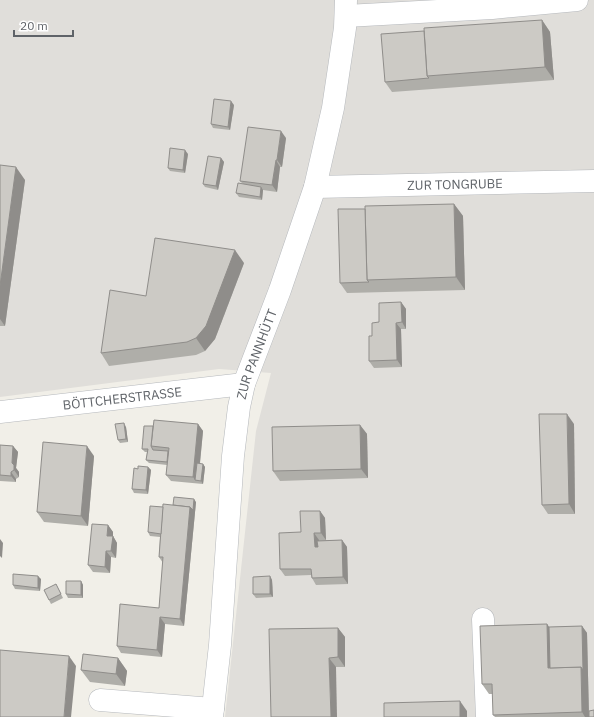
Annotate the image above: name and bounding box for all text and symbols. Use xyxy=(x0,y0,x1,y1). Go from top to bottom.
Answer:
scale bar xyxy=(14,12,73,38)
text: 20 m xyxy=(20,18,48,33)
street label: ZUR TONGRUBE xyxy=(407,175,503,194)
street label: ZUR PANNHÜTT xyxy=(233,306,281,401)
street label: BÖTTCHERSTRASSE xyxy=(62,383,183,414)

